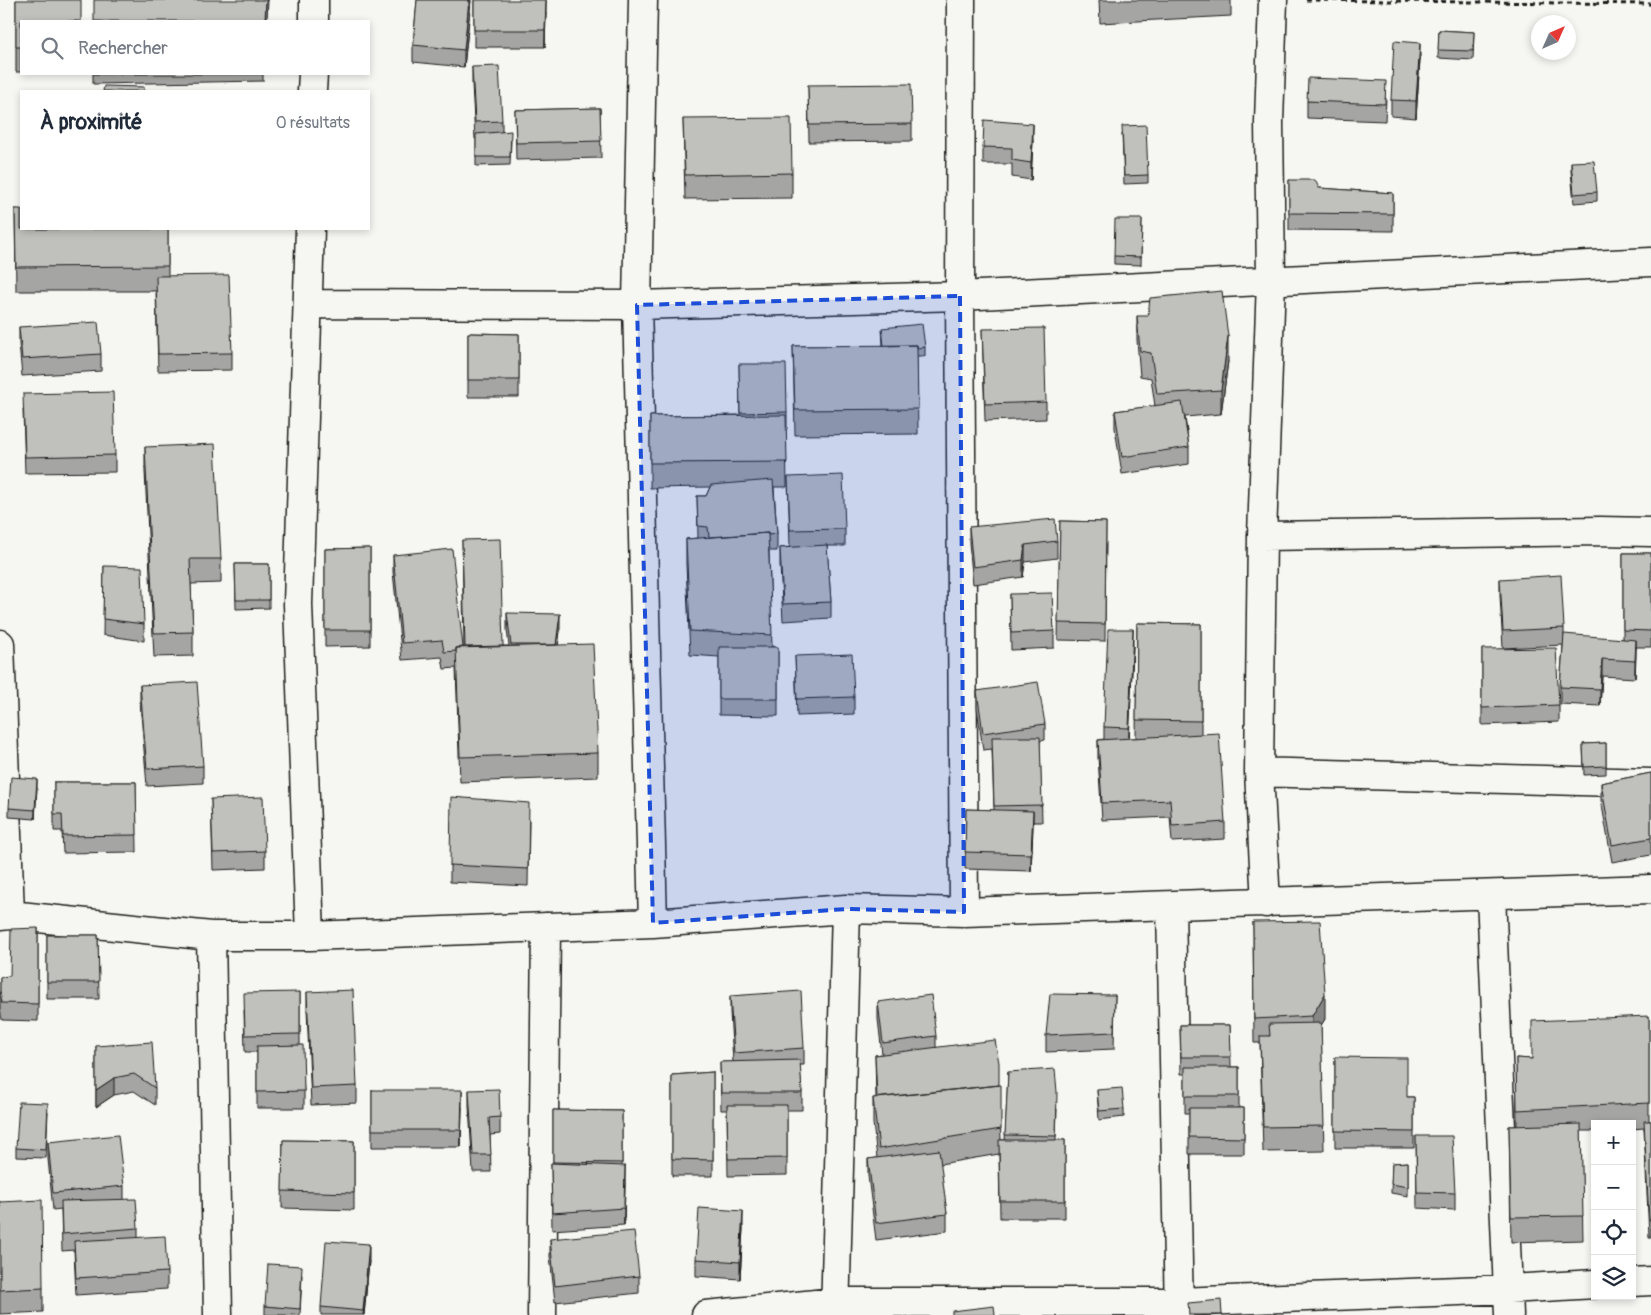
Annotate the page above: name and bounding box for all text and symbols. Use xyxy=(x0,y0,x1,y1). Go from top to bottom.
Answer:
north arrow xyxy=(1531,15,1576,60)
search box xyxy=(20,20,370,75)
icon: search xyxy=(38,34,66,62)
text: Rechercher xyxy=(78,36,168,60)
text: À proximité xyxy=(40,109,143,136)
text: 0 résultats xyxy=(276,113,350,133)
map controls xyxy=(1591,1120,1636,1300)
button: + xyxy=(1591,1120,1636,1165)
button: − xyxy=(1591,1165,1636,1210)
button: locate xyxy=(1591,1210,1636,1255)
button: layers xyxy=(1591,1255,1636,1300)

